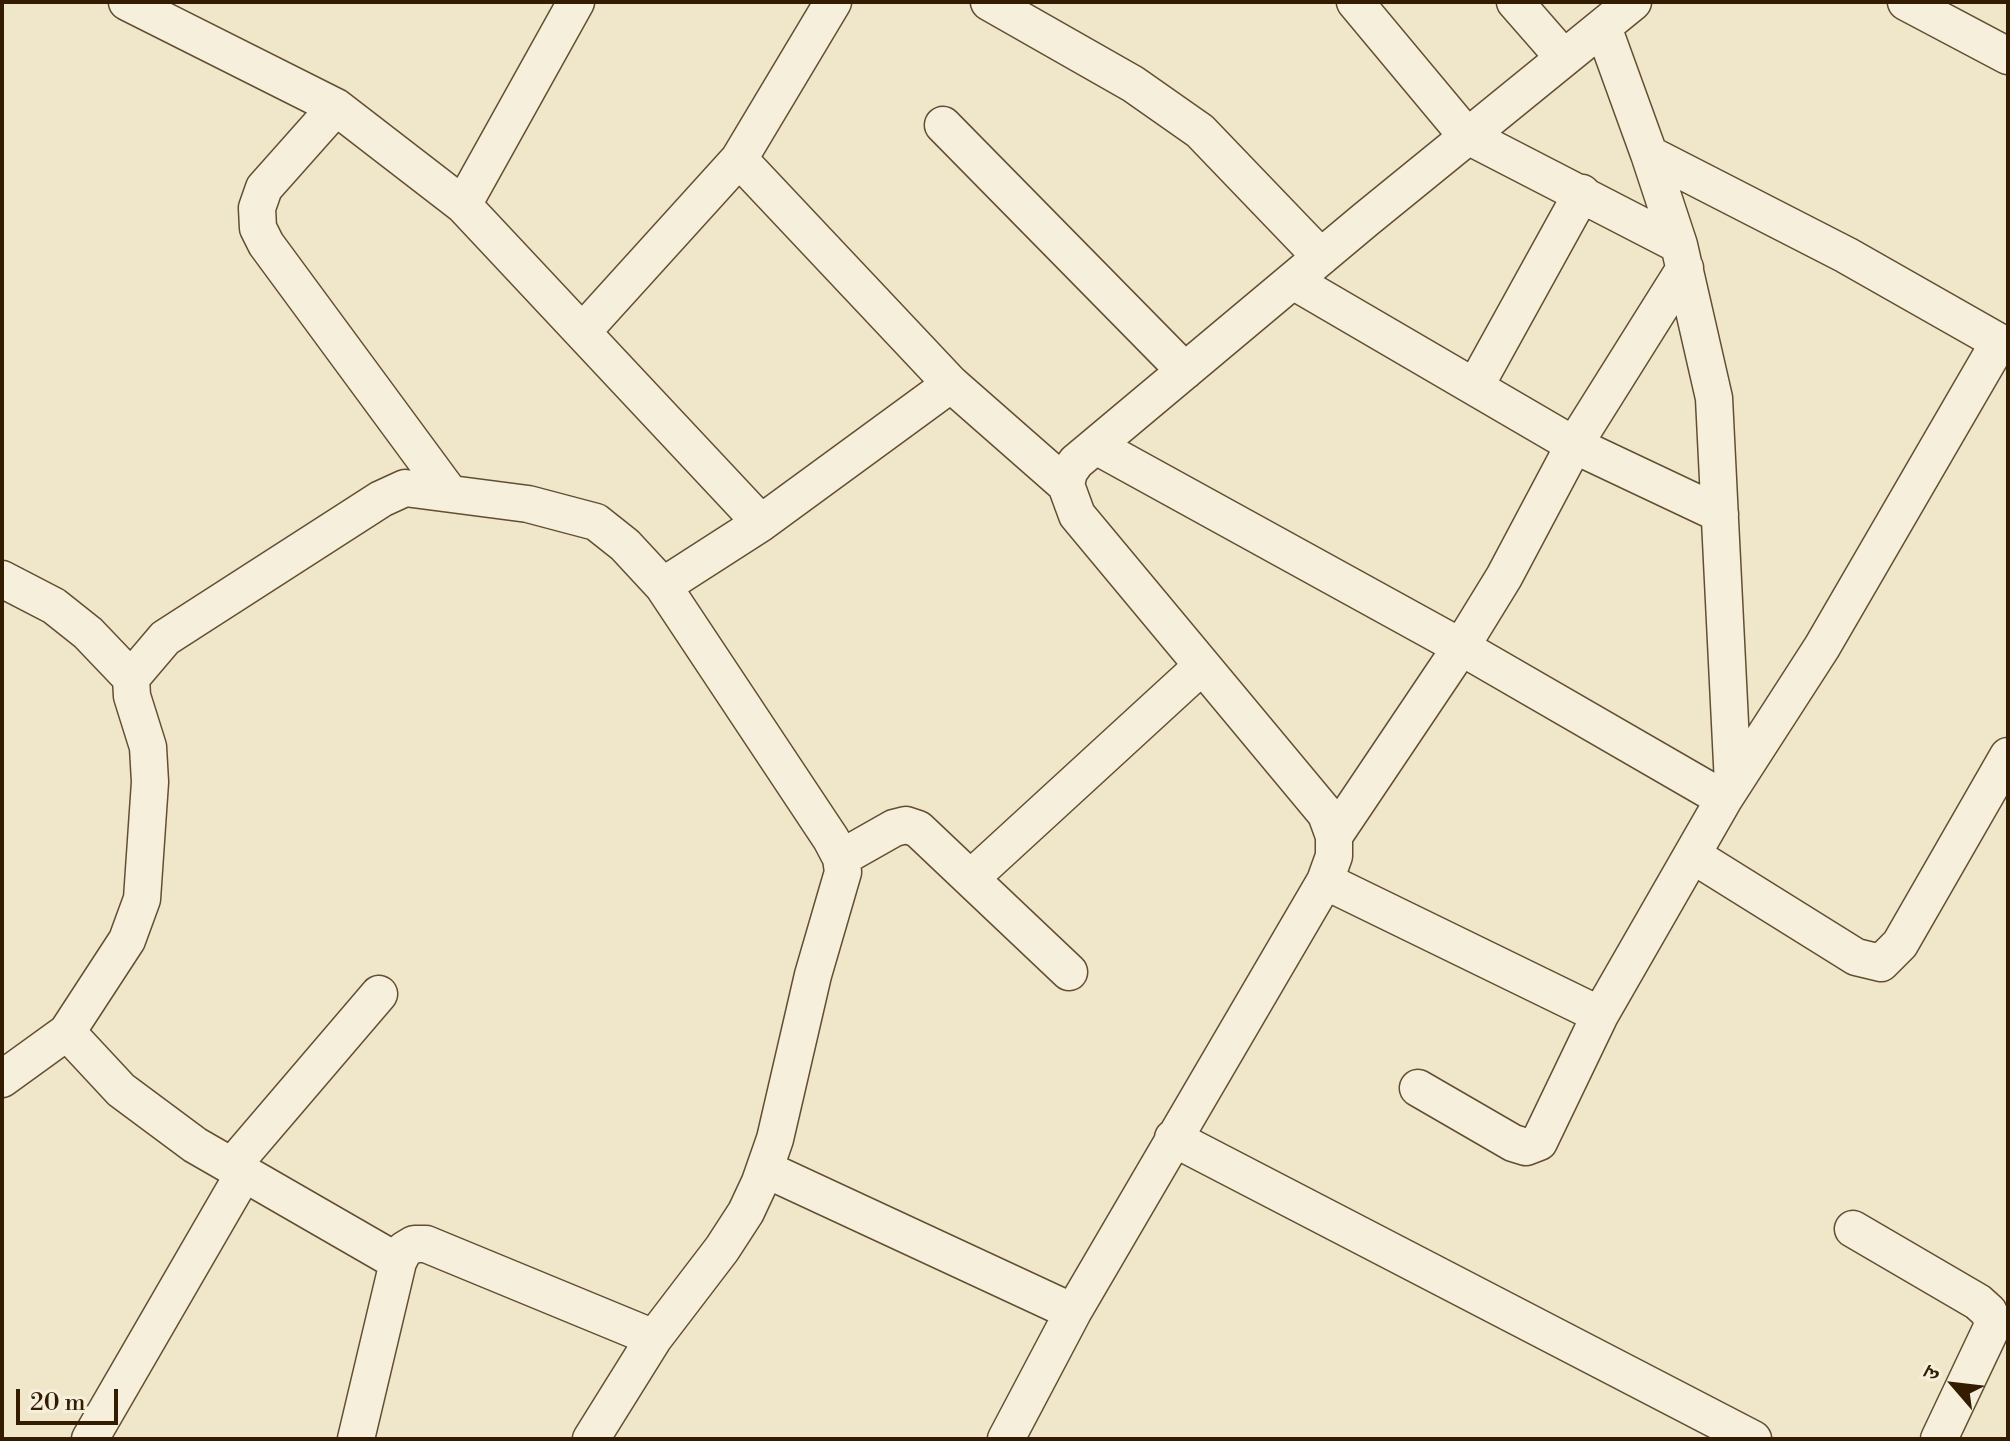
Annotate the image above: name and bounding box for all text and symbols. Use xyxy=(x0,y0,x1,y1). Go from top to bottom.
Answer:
north arrow xyxy=(1914,1345,1994,1425)
text: उ xyxy=(1918,1362,1947,1385)
scale bar xyxy=(20,1373,122,1423)
text: 20 m xyxy=(30,1388,86,1418)

